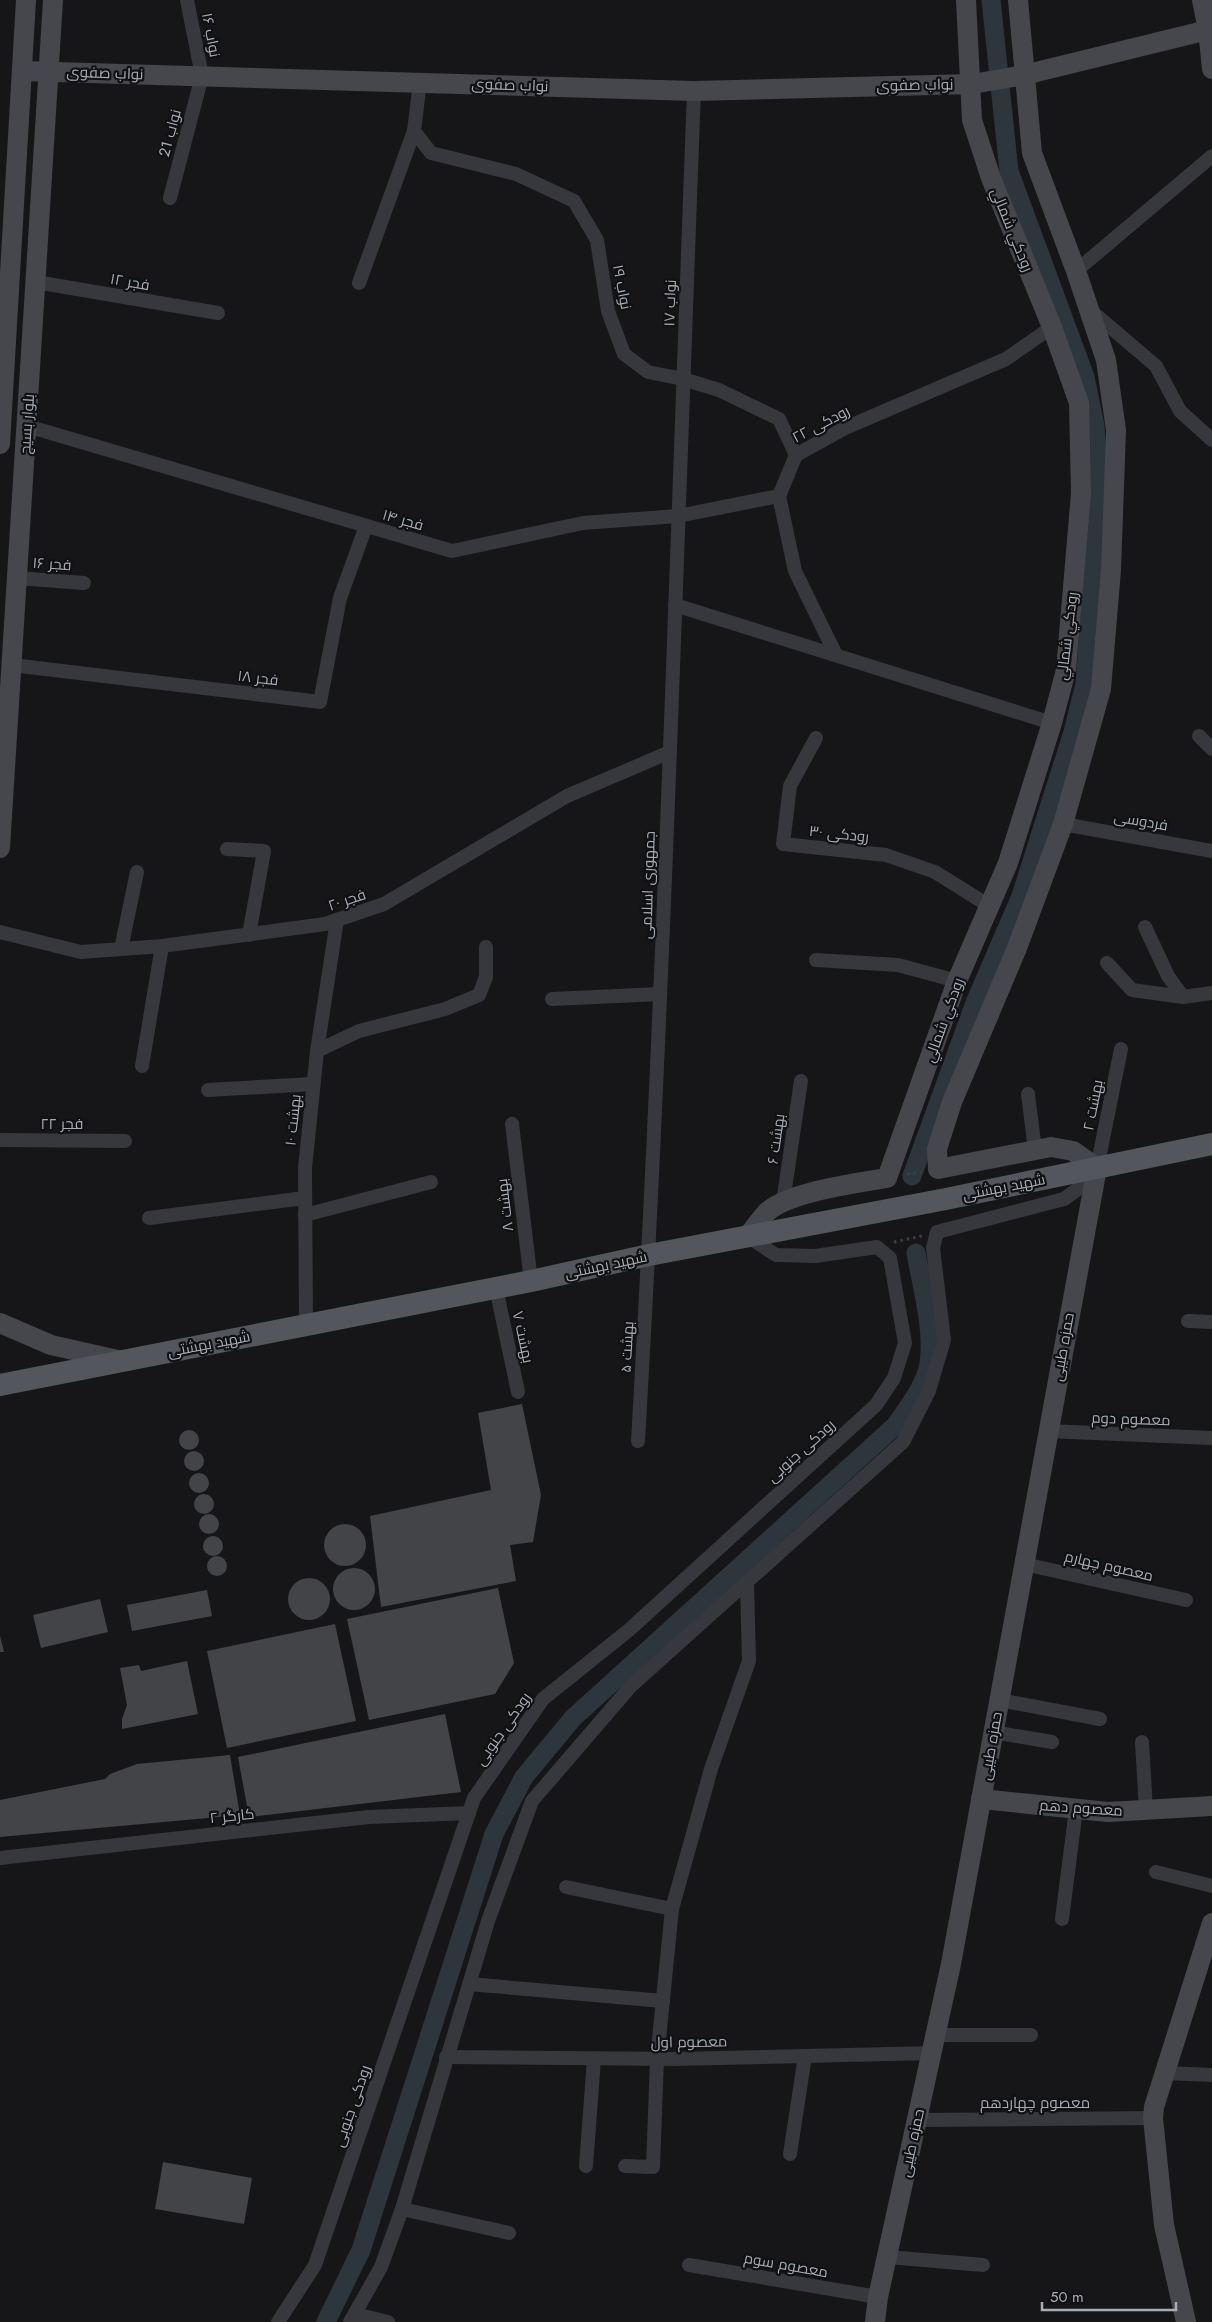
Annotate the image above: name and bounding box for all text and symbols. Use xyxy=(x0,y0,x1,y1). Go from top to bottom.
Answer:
street label: نواب ۱۶ xyxy=(196,11,226,59)
street label: نواب صفوی xyxy=(66,61,144,85)
street label: نواب صفوی xyxy=(471,73,549,97)
street label: نواب صفوی xyxy=(876,73,954,97)
street label: نواب 21 xyxy=(153,107,187,159)
street label: رودکي شمالي xyxy=(984,185,1039,276)
street label: نواب ۱۹ xyxy=(607,263,637,311)
street label: فجر ۱۲ xyxy=(109,268,151,296)
street label: نواب ۱۷ xyxy=(658,279,682,327)
street label: بلوار بسیج xyxy=(14,393,40,455)
street label: رودکی ۲۲ xyxy=(788,400,854,448)
street label: فجر ۱۴ xyxy=(380,504,426,536)
street label: فجر ۱۶ xyxy=(32,552,72,576)
street label: رودکي شمالي xyxy=(1051,591,1084,682)
street label: فجر ۱۸ xyxy=(236,665,280,691)
street label: فردوسی xyxy=(1112,805,1170,837)
street label: رودکی ۳۰ xyxy=(808,820,870,848)
street label: جمهوری اسلامی xyxy=(635,830,661,940)
street label: فجر ۲۰ xyxy=(325,883,369,917)
street label: رودکي شمالي xyxy=(918,975,970,1066)
street label: بهشت ۲ xyxy=(1077,1078,1109,1132)
street label: بهشت ۱۰ xyxy=(279,1093,307,1147)
street label: بهشت ۶ xyxy=(762,1112,790,1166)
street label: فجر ۲۲ xyxy=(41,1113,83,1135)
street label: شهید بهشتی xyxy=(961,1168,1047,1206)
street label: بهشت ۸ xyxy=(491,1177,519,1233)
street label: شهید بهشتی xyxy=(563,1246,649,1284)
street label: بهشت ۷ xyxy=(507,1309,539,1365)
street label: حمزه طیبی xyxy=(1046,1311,1080,1383)
street label: بهشت ۵ xyxy=(615,1321,639,1373)
street label: شهید بهشتی xyxy=(166,1325,252,1363)
street label: معصوم دوم xyxy=(1091,1407,1171,1431)
street label: رودکی جنوبی xyxy=(762,1414,840,1488)
street label: معصوم چهارم xyxy=(1062,1545,1156,1587)
street label: رودکی جنوبی xyxy=(470,1688,536,1770)
street label: حمزه طیبی xyxy=(974,1710,1008,1782)
street label: معصوم دهم xyxy=(1039,1794,1123,1822)
street label: کارگر ۲ xyxy=(209,1803,255,1829)
street label: معصوم اول xyxy=(650,2030,728,2054)
street label: رودکی جنوبی xyxy=(328,2062,376,2150)
street label: معصوم چهاردهم xyxy=(980,2092,1090,2114)
street label: حمزه طیبی xyxy=(894,2107,930,2179)
street label: معصوم سوم xyxy=(742,2247,830,2283)
scale bar xyxy=(1042,2280,1176,2312)
text: 50 m xyxy=(1050,2286,1084,2308)

